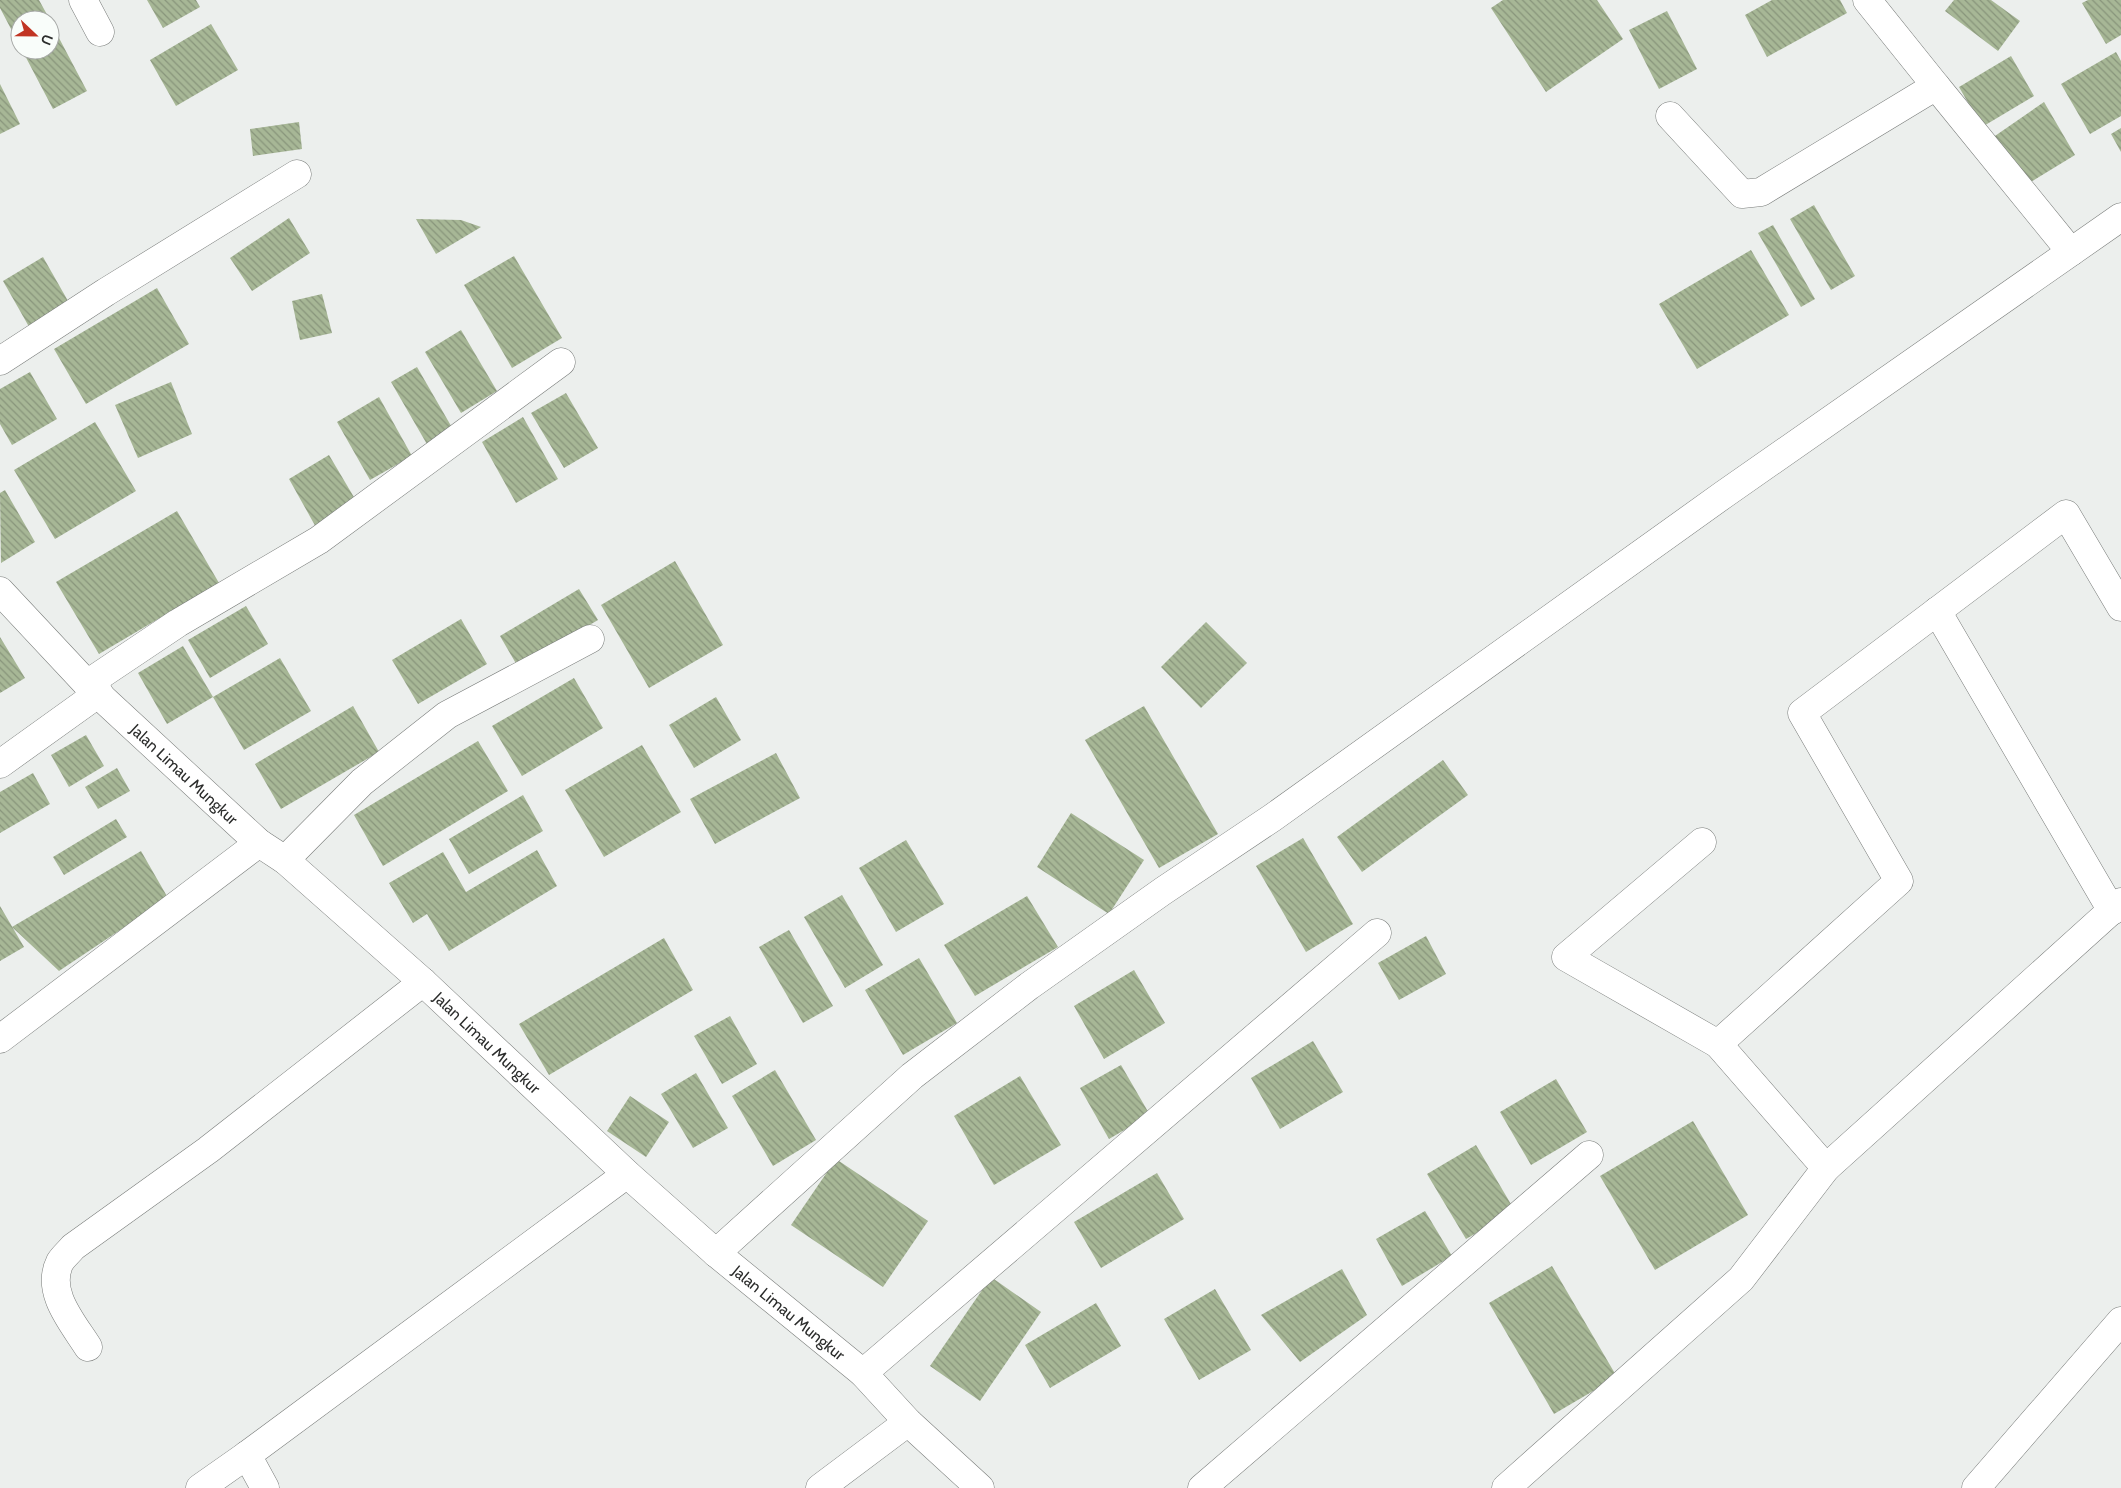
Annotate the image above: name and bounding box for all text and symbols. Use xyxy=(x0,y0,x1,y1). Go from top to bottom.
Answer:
north arrow xyxy=(10,10,60,60)
text: U xyxy=(37,32,57,48)
street label: Jalan Limau Mungkur xyxy=(126,719,242,829)
street label: Jalan Limau Mungkur xyxy=(429,987,545,1098)
street label: Jalan Limau Mungkur xyxy=(728,1261,849,1365)

